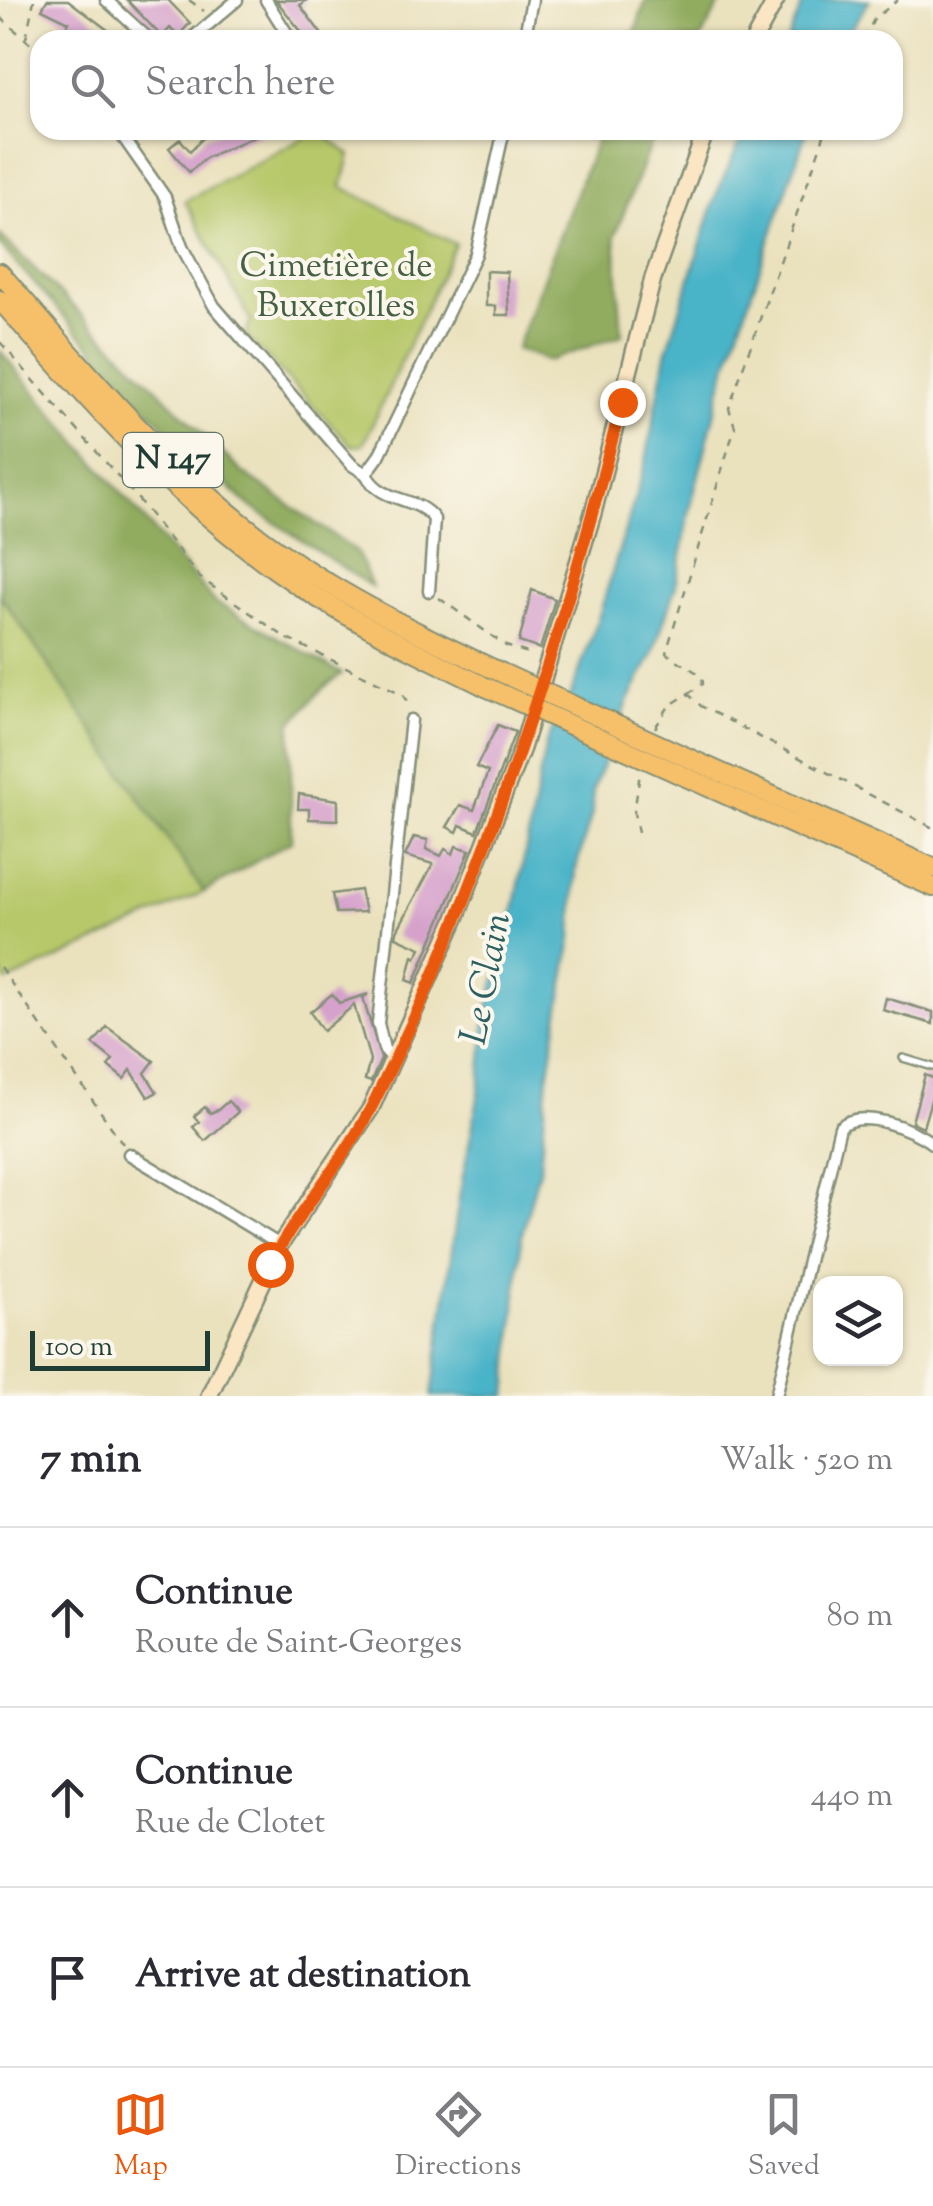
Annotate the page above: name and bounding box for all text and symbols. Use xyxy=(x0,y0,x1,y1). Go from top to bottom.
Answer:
search box xyxy=(30,30,903,140)
icon: search xyxy=(65,58,120,113)
text: Search here xyxy=(145,58,336,112)
park label: Cimetière de Buxerolles xyxy=(239,242,433,333)
route end xyxy=(600,380,646,426)
road number: N 147 xyxy=(123,433,223,487)
water label: Le Clain xyxy=(449,908,527,1050)
route start xyxy=(248,1242,294,1288)
map controls xyxy=(813,1276,903,1366)
button: layers xyxy=(813,1276,903,1366)
scale bar xyxy=(30,1326,210,1370)
text: 100 m xyxy=(45,1328,113,1368)
text: 7 min xyxy=(40,1431,141,1491)
text: Walk · 520 m xyxy=(720,1438,893,1484)
text: Continue xyxy=(135,1567,293,1621)
icon: ahead xyxy=(40,1590,95,1645)
text: 80 m xyxy=(827,1594,893,1640)
text: Route de Saint-Georges xyxy=(135,1621,462,1667)
text: Continue xyxy=(135,1747,293,1801)
icon: ahead xyxy=(40,1770,95,1825)
text: 440 m xyxy=(811,1774,893,1820)
text: Rue de Clotet xyxy=(135,1801,325,1847)
icon: arrive xyxy=(40,1950,95,2005)
text: Arrive at destination xyxy=(135,1950,471,2004)
tab: Map xyxy=(113,2087,168,2187)
tab: Directions xyxy=(395,2087,521,2187)
tab: Saved xyxy=(748,2087,820,2187)

